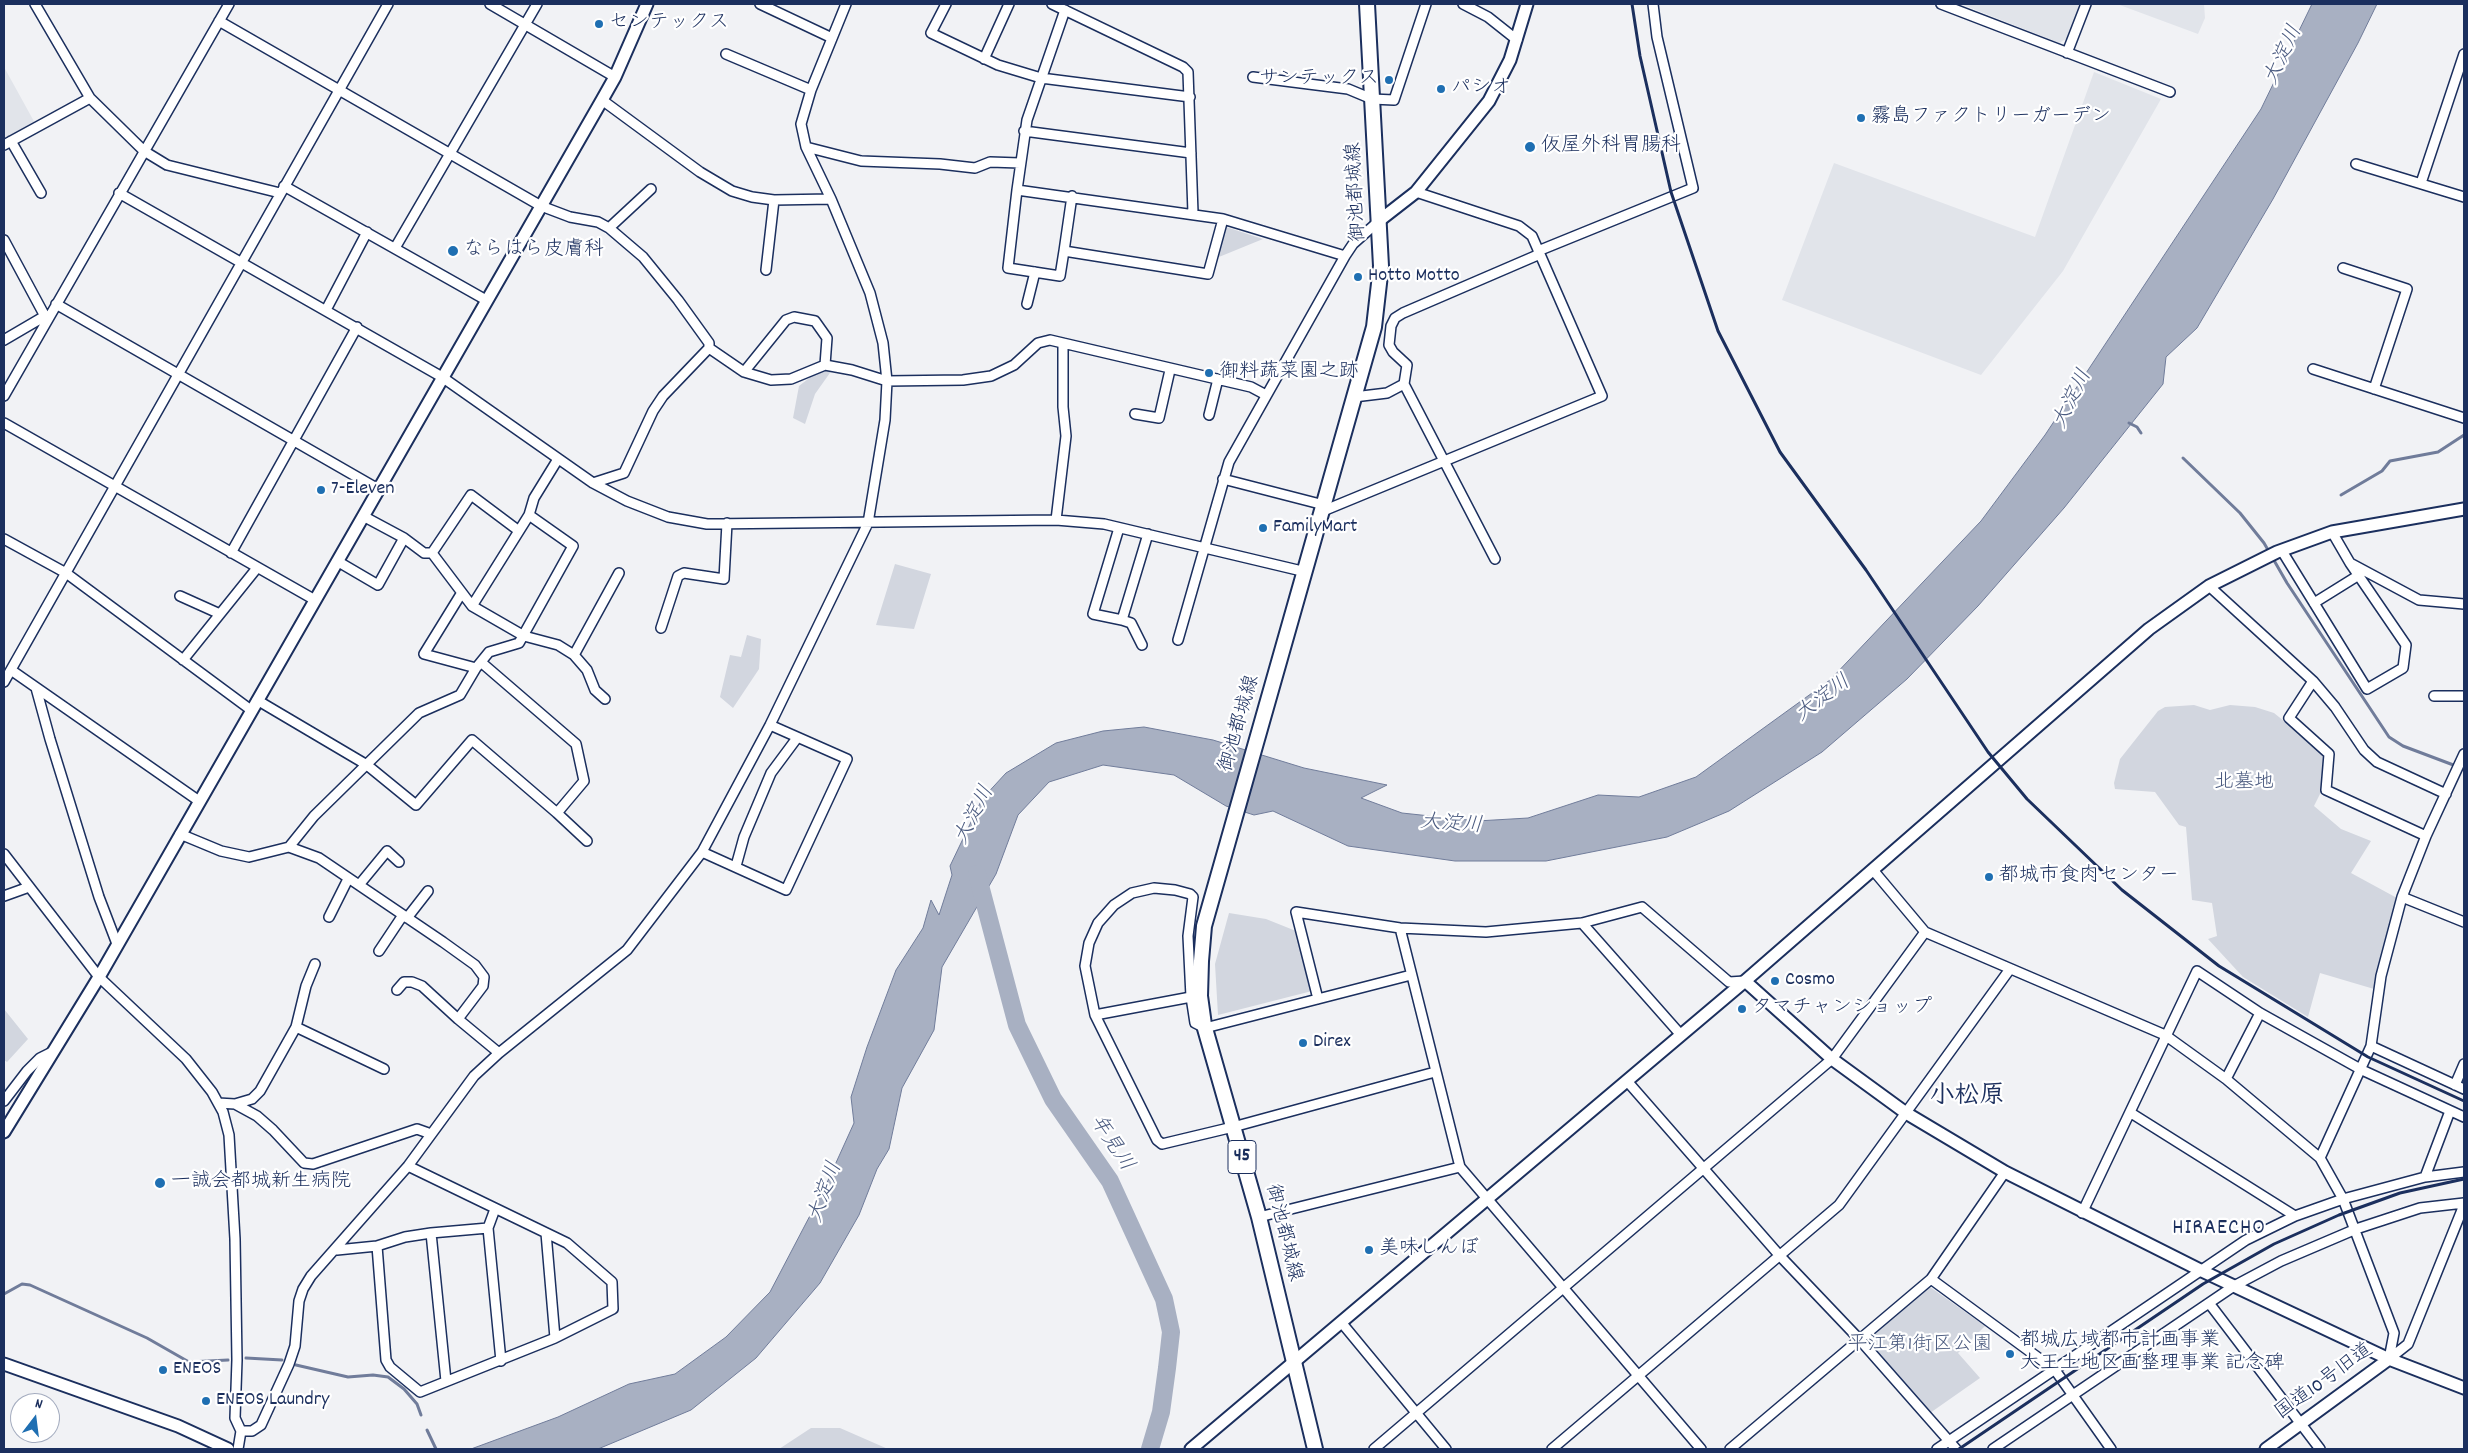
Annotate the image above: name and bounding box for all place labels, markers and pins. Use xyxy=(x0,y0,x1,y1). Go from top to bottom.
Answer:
place label: センテックス xyxy=(609,12,729,36)
marker: センテックス xyxy=(593,18,605,30)
place label: サンテックス xyxy=(1259,68,1379,92)
marker: サンテックス xyxy=(1383,74,1395,86)
place label: パシオ xyxy=(1451,77,1511,101)
marker: パシオ xyxy=(1435,83,1447,95)
place label: 霧島ファクトリーガーデン xyxy=(1871,106,2111,130)
marker: 霧島ファクトリーガーデン xyxy=(1855,112,1867,124)
place label: 仮屋外科胃腸科 xyxy=(1541,135,1681,159)
marker: 仮屋外科胃腸科 xyxy=(1523,140,1537,154)
place label: ならはら皮膚科 xyxy=(464,239,604,263)
marker: ならはら皮膚科 xyxy=(446,244,460,258)
place label: Hotto Motto xyxy=(1368,265,1460,289)
marker: Hotto Motto xyxy=(1352,271,1364,283)
place label: 御料蔬菜園之跡 xyxy=(1219,361,1359,385)
marker: 御料蔬菜園之跡 xyxy=(1203,367,1215,379)
place label: 7-Eleven xyxy=(331,478,395,502)
marker: 7-Eleven xyxy=(315,484,327,496)
place label: FamilyMart xyxy=(1273,516,1357,540)
marker: FamilyMart xyxy=(1257,522,1269,534)
place label: 都城市食肉センター xyxy=(1999,865,2179,889)
marker: 都城市食肉センター xyxy=(1983,871,1995,883)
place label: Cosmo xyxy=(1785,969,1835,993)
marker: Cosmo xyxy=(1769,975,1781,987)
place label: タマチャンショップ xyxy=(1752,997,1932,1021)
marker: タマチャンショップ xyxy=(1736,1003,1748,1015)
place label: Direx xyxy=(1313,1031,1351,1055)
marker: Direx xyxy=(1297,1037,1309,1049)
place label: 一誠会都城新生病院 xyxy=(171,1171,351,1195)
marker: 一誠会都城新生病院 xyxy=(153,1176,167,1190)
place label: 美味しんぼ xyxy=(1379,1238,1479,1262)
marker: 美味しんぼ xyxy=(1363,1244,1375,1256)
place label: 都城広域都市計画事業 大王土地区画整理事業 記念碑 xyxy=(2020,1330,2285,1377)
marker: 都城広域都市計画事業 大王土地区画整理事業 記念碑 xyxy=(2004,1348,2016,1360)
place label: ENEOS xyxy=(173,1358,221,1382)
marker: ENEOS xyxy=(157,1364,169,1376)
place label: ENEOS Laundry xyxy=(216,1389,329,1413)
marker: ENEOS Laundry xyxy=(200,1395,212,1407)

